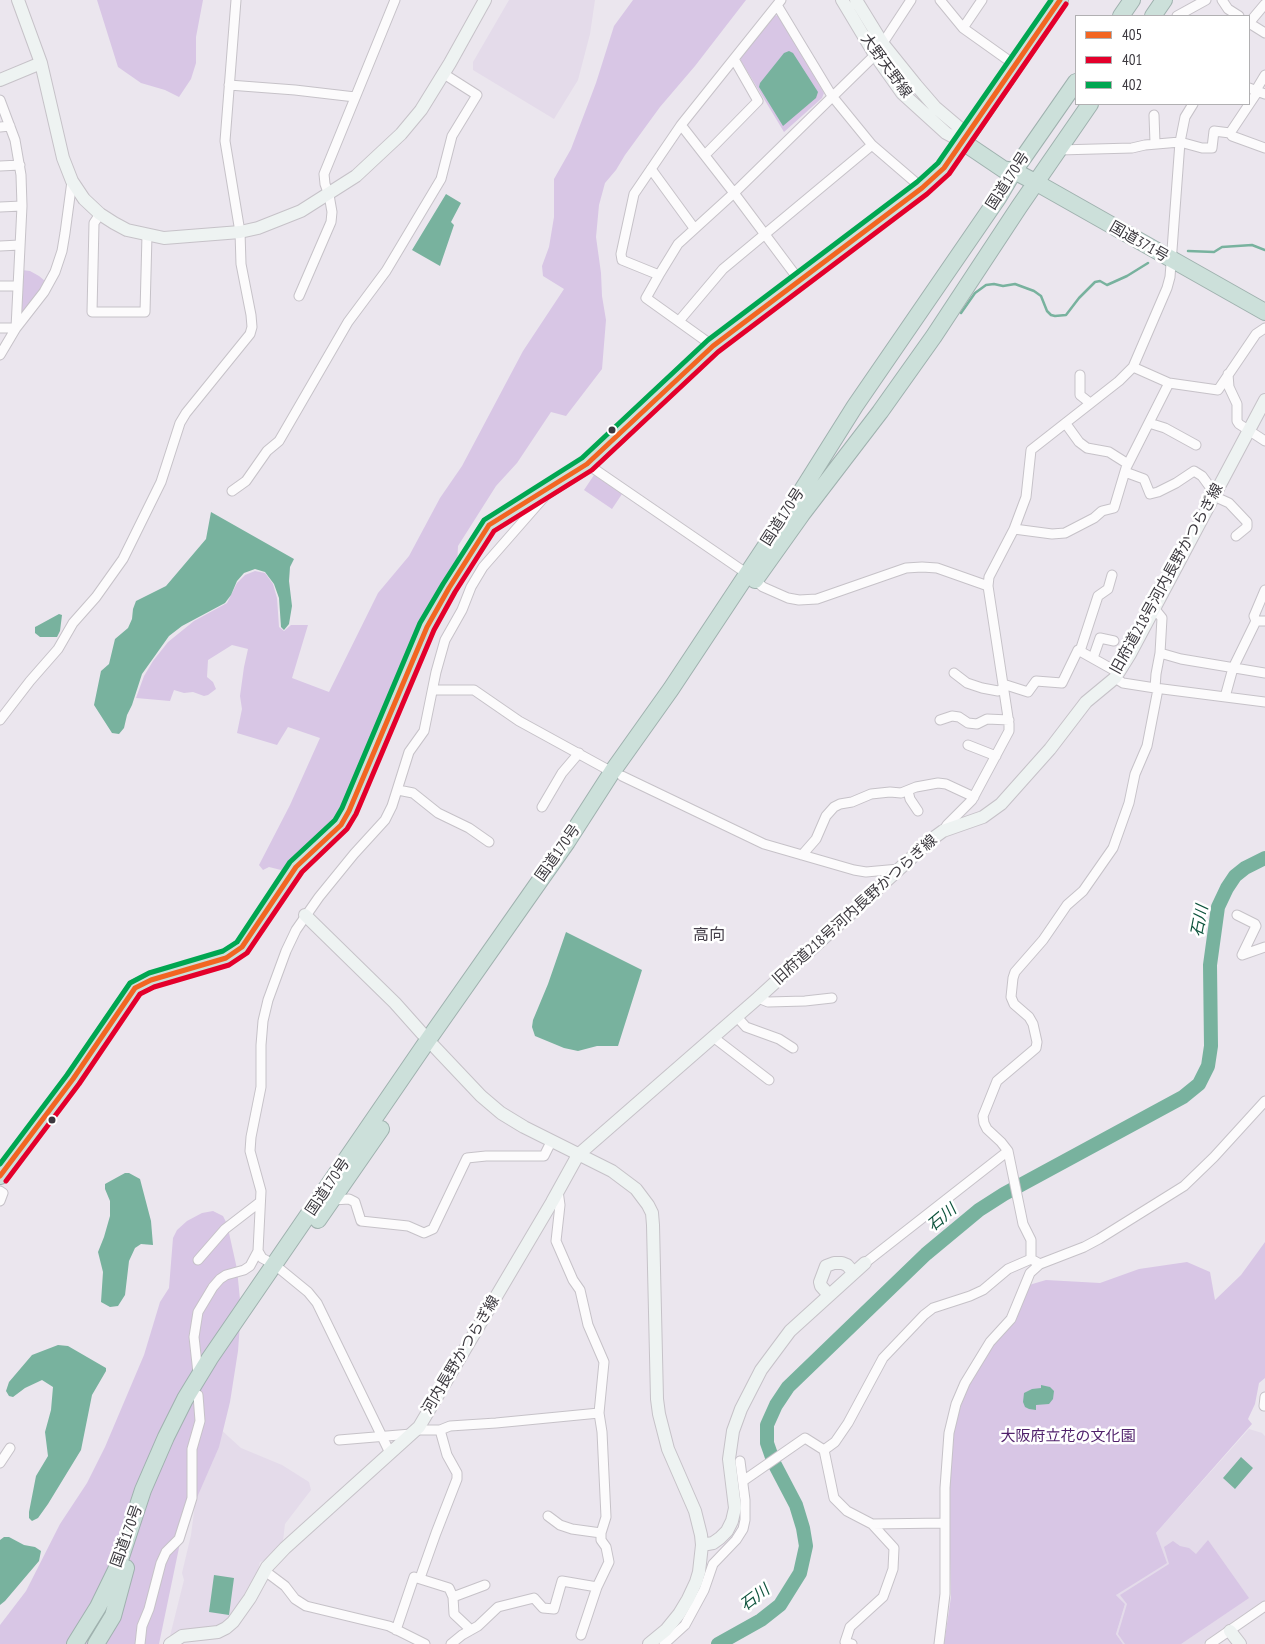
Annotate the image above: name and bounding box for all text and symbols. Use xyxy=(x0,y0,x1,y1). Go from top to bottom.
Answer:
legend xyxy=(1075,15,1250,105)
text: 405 xyxy=(1122,25,1142,44)
street label: 大野天野線 xyxy=(857,30,915,102)
text: 401 xyxy=(1122,50,1142,69)
text: 402 xyxy=(1122,75,1142,94)
street label: 国道170号 xyxy=(983,149,1033,213)
street label: 国道371号 xyxy=(1106,218,1172,266)
unlabelled marker xyxy=(607,425,617,435)
street label: 旧府道218号河内長野かつらぎ線 xyxy=(1107,481,1227,677)
street label: 国道170号 xyxy=(758,485,808,549)
street label: 国道170号 xyxy=(532,821,584,885)
street label: 旧府道218号河内長野かつらぎ線 xyxy=(769,831,941,989)
water label: 石川 xyxy=(1188,903,1212,939)
district label: 高向 xyxy=(693,925,725,945)
unlabelled marker xyxy=(47,1115,57,1125)
street label: 国道170号 xyxy=(302,1155,354,1219)
water label: 石川 xyxy=(924,1200,960,1236)
street label: 河内長野かつらぎ線 xyxy=(419,1293,503,1417)
park label: 大阪府立花の文化園 xyxy=(1001,1428,1135,1446)
street label: 国道170号 xyxy=(107,1502,147,1570)
water label: 石川 xyxy=(736,1581,774,1615)

